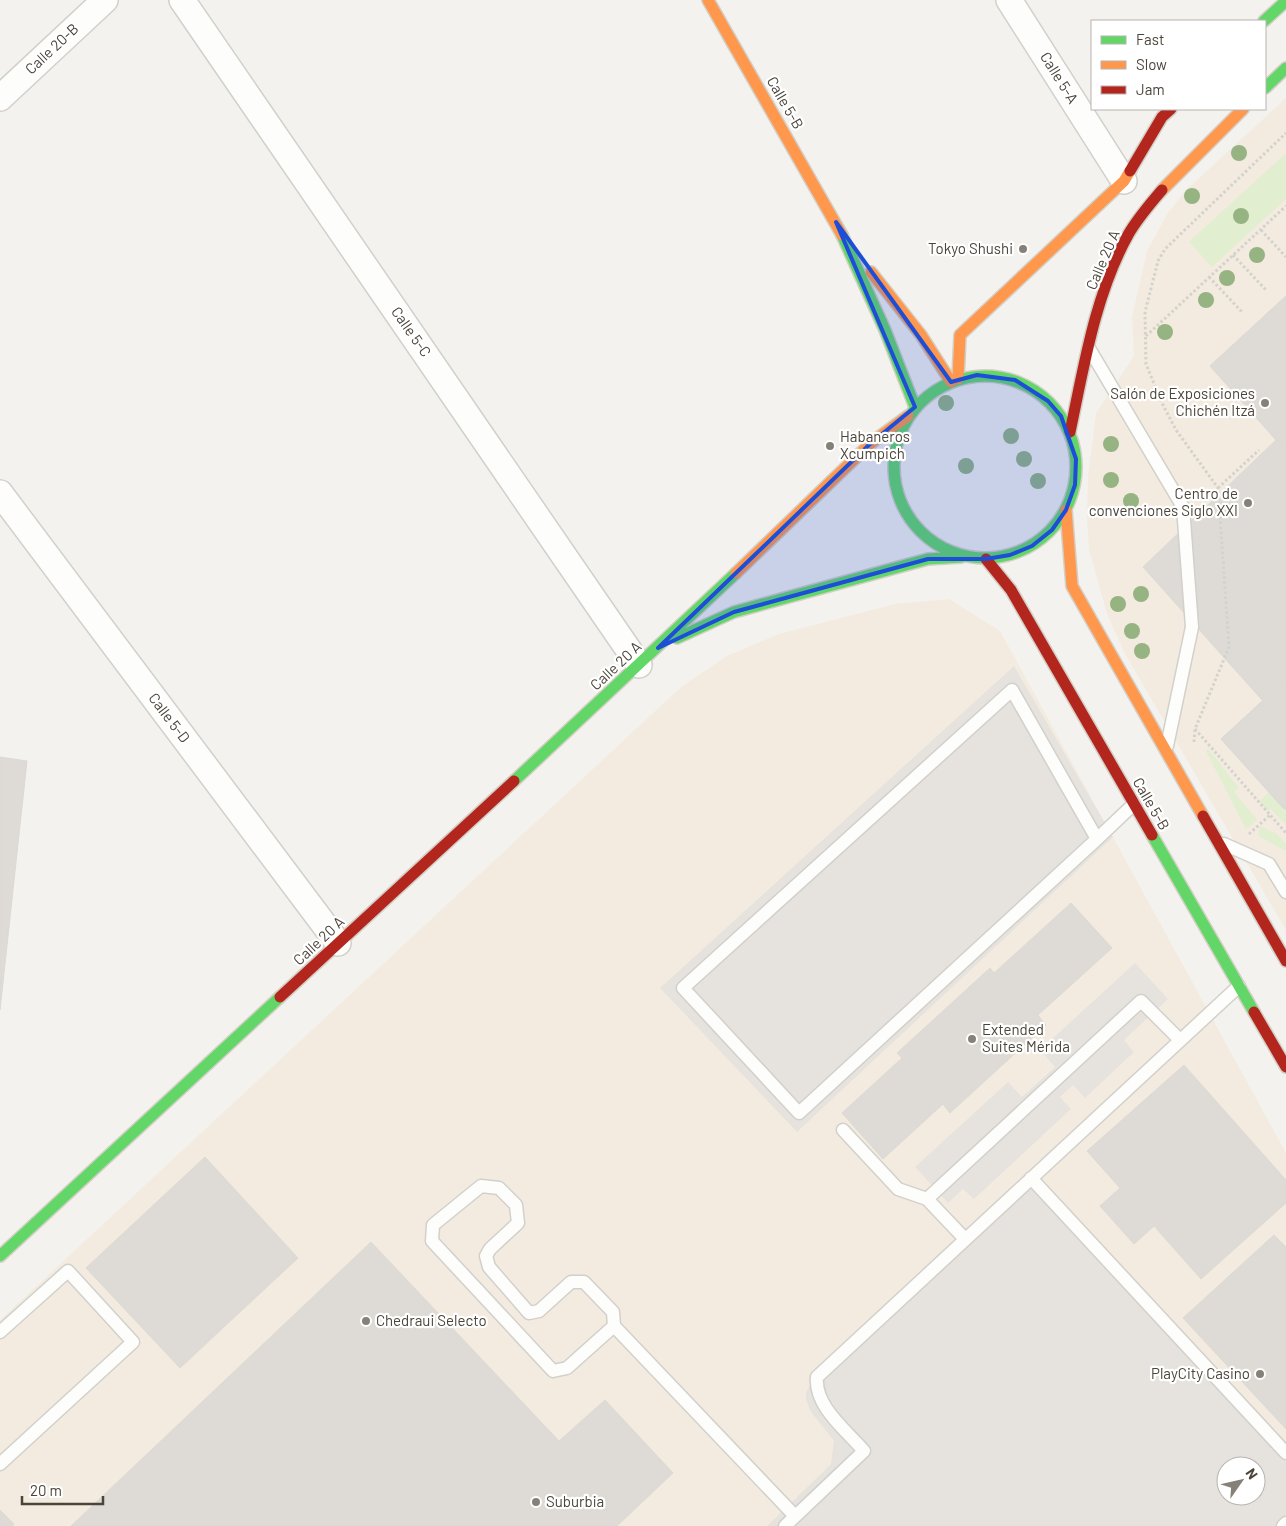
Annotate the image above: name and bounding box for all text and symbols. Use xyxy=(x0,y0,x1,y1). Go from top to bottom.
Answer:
street label: Calle 20-B xyxy=(21,19,82,77)
legend xyxy=(1091,20,1266,110)
text: Fast xyxy=(1136,30,1164,48)
street label: Calle 5-A xyxy=(1037,48,1083,107)
text: Slow xyxy=(1136,55,1167,73)
street label: Calle 5-B xyxy=(764,73,808,132)
text: Jam xyxy=(1136,80,1165,98)
street label: Calle 20 A xyxy=(1081,227,1123,292)
place label: Tokyo Shushi xyxy=(928,239,1013,257)
marker: Tokyo Shushi xyxy=(1017,243,1029,255)
street label: Calle 5-C xyxy=(388,303,436,360)
place label: Salón de Exposiciones Chichén Itzá xyxy=(1110,384,1255,419)
marker: Salón de Exposiciones Chichén Itzá xyxy=(1259,397,1271,409)
place label: Habaneros Xcumpich xyxy=(840,427,910,462)
marker: Habaneros Xcumpich xyxy=(824,440,836,452)
place label: Centro de convenciones Siglo XXI xyxy=(1089,484,1238,519)
marker: Centro de convenciones Siglo XXI xyxy=(1242,497,1254,509)
street label: Calle 20 A xyxy=(586,637,645,693)
street label: Calle 5-D xyxy=(145,689,194,746)
street label: Calle 5-B xyxy=(1130,774,1174,833)
street label: Calle 20 A xyxy=(289,912,348,968)
place label: Extended Suites Mérida xyxy=(982,1020,1070,1055)
marker: Extended Suites Mérida xyxy=(966,1033,978,1045)
place label: Chedraui Selecto xyxy=(376,1311,487,1329)
marker: Chedraui Selecto xyxy=(360,1315,372,1327)
place label: PlayCity Casino xyxy=(1151,1364,1250,1382)
marker: PlayCity Casino xyxy=(1254,1368,1266,1380)
north arrow xyxy=(1216,1456,1266,1506)
text: N xyxy=(1243,1465,1262,1482)
scale bar xyxy=(22,1474,104,1506)
text: 20 m xyxy=(30,1481,62,1499)
place label: Suburbia xyxy=(546,1492,604,1510)
marker: Suburbia xyxy=(530,1496,542,1508)

